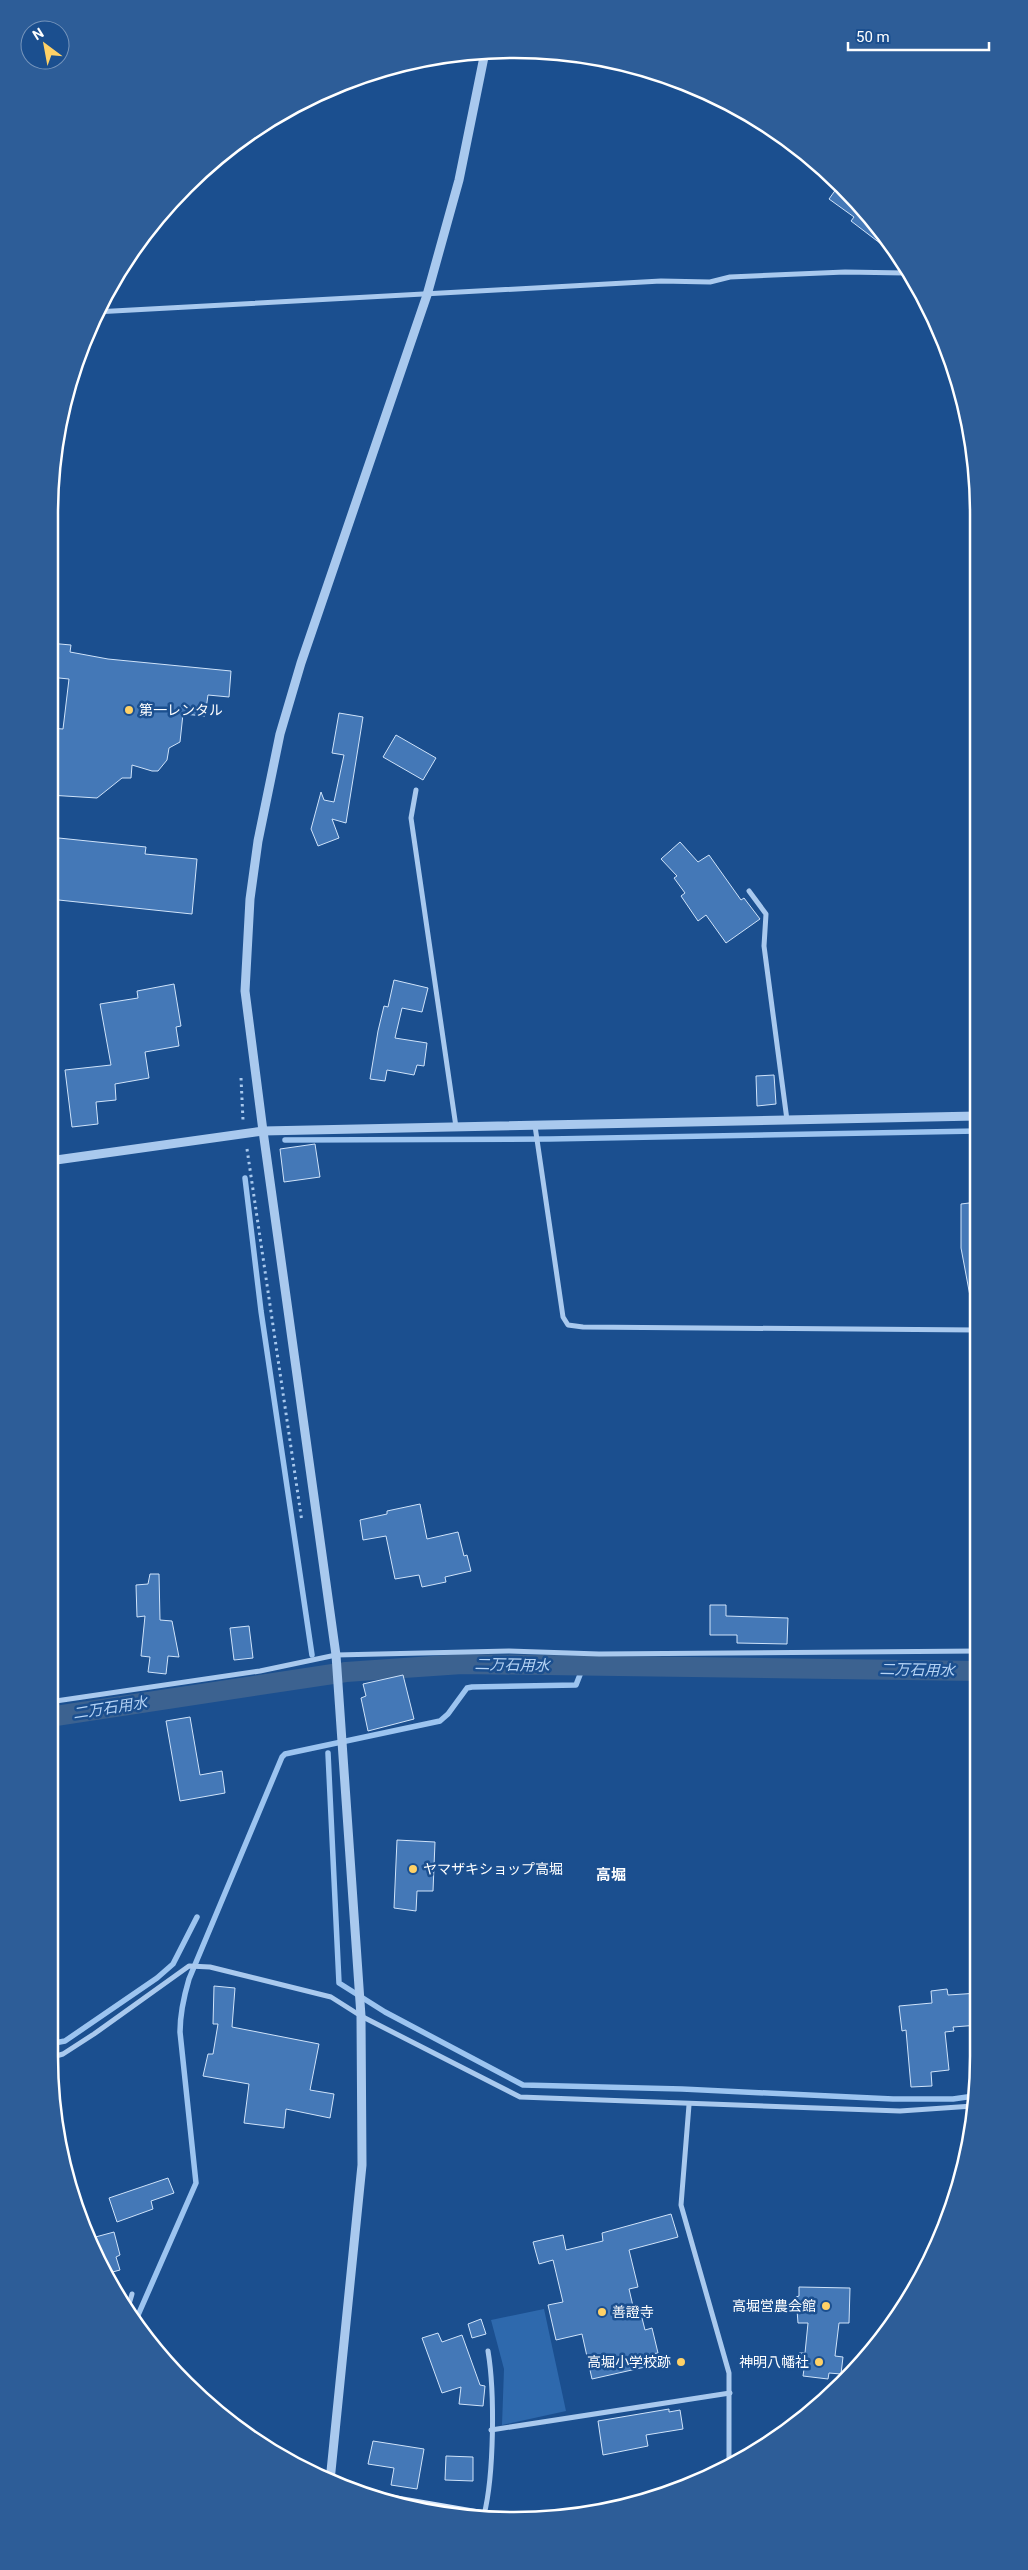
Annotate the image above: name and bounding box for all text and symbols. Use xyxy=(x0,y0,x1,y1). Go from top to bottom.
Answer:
north arrow xyxy=(20,20,70,70)
scale bar xyxy=(848,20,989,52)
text: N xyxy=(30,25,47,43)
text: 50 m xyxy=(856,28,890,46)
place label: 第一レンタル xyxy=(139,702,223,718)
marker: 第一レンタル xyxy=(123,704,135,716)
water label: 二万石用水 xyxy=(474,1655,552,1675)
water label: 二万石用水 xyxy=(879,1660,957,1680)
water label: 二万石用水 xyxy=(72,1693,150,1723)
place label: ヤマザキショップ高堀 xyxy=(423,1861,563,1877)
marker: ヤマザキショップ高堀 xyxy=(407,1863,419,1875)
district label: 高堀 xyxy=(596,1866,626,1884)
place label: 高堀営農会館 xyxy=(732,2298,816,2314)
marker: 高堀営農会館 xyxy=(820,2300,832,2312)
place label: 善證寺 xyxy=(612,2304,654,2320)
marker: 善證寺 xyxy=(596,2306,608,2318)
place label: 高堀小学校跡 xyxy=(587,2354,671,2370)
place label: 神明八幡社 xyxy=(739,2354,809,2370)
marker: 高堀小学校跡 xyxy=(675,2356,687,2368)
marker: 神明八幡社 xyxy=(813,2356,825,2368)

